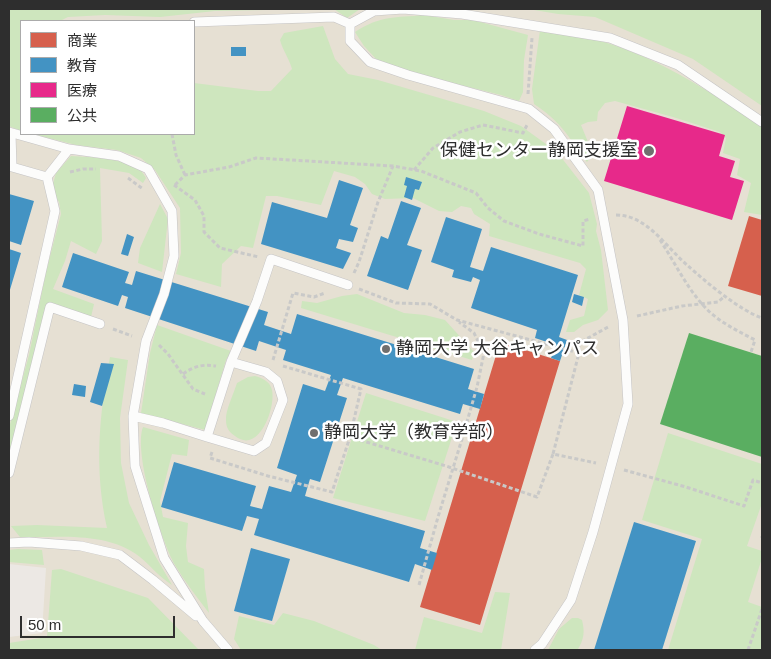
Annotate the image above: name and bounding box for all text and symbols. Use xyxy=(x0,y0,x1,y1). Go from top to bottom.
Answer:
legend xyxy=(20,20,195,135)
text: 商業 xyxy=(67,32,97,49)
text: 教育 xyxy=(67,57,97,74)
text: 医療 xyxy=(67,82,97,99)
text: 公共 xyxy=(67,107,97,124)
place label: 保健センター静岡支援室 xyxy=(440,140,638,162)
marker: 保健センター静岡支援室 xyxy=(642,144,656,158)
place label: 静岡大学 大谷キャンパス xyxy=(396,338,599,360)
marker: 静岡大学 大谷キャンパス xyxy=(380,343,392,355)
place label: 静岡大学（教育学部） xyxy=(324,422,504,444)
marker: 静岡大学（教育学部） xyxy=(308,427,320,439)
scale bar xyxy=(22,606,178,638)
text: 50 m xyxy=(28,616,61,633)

